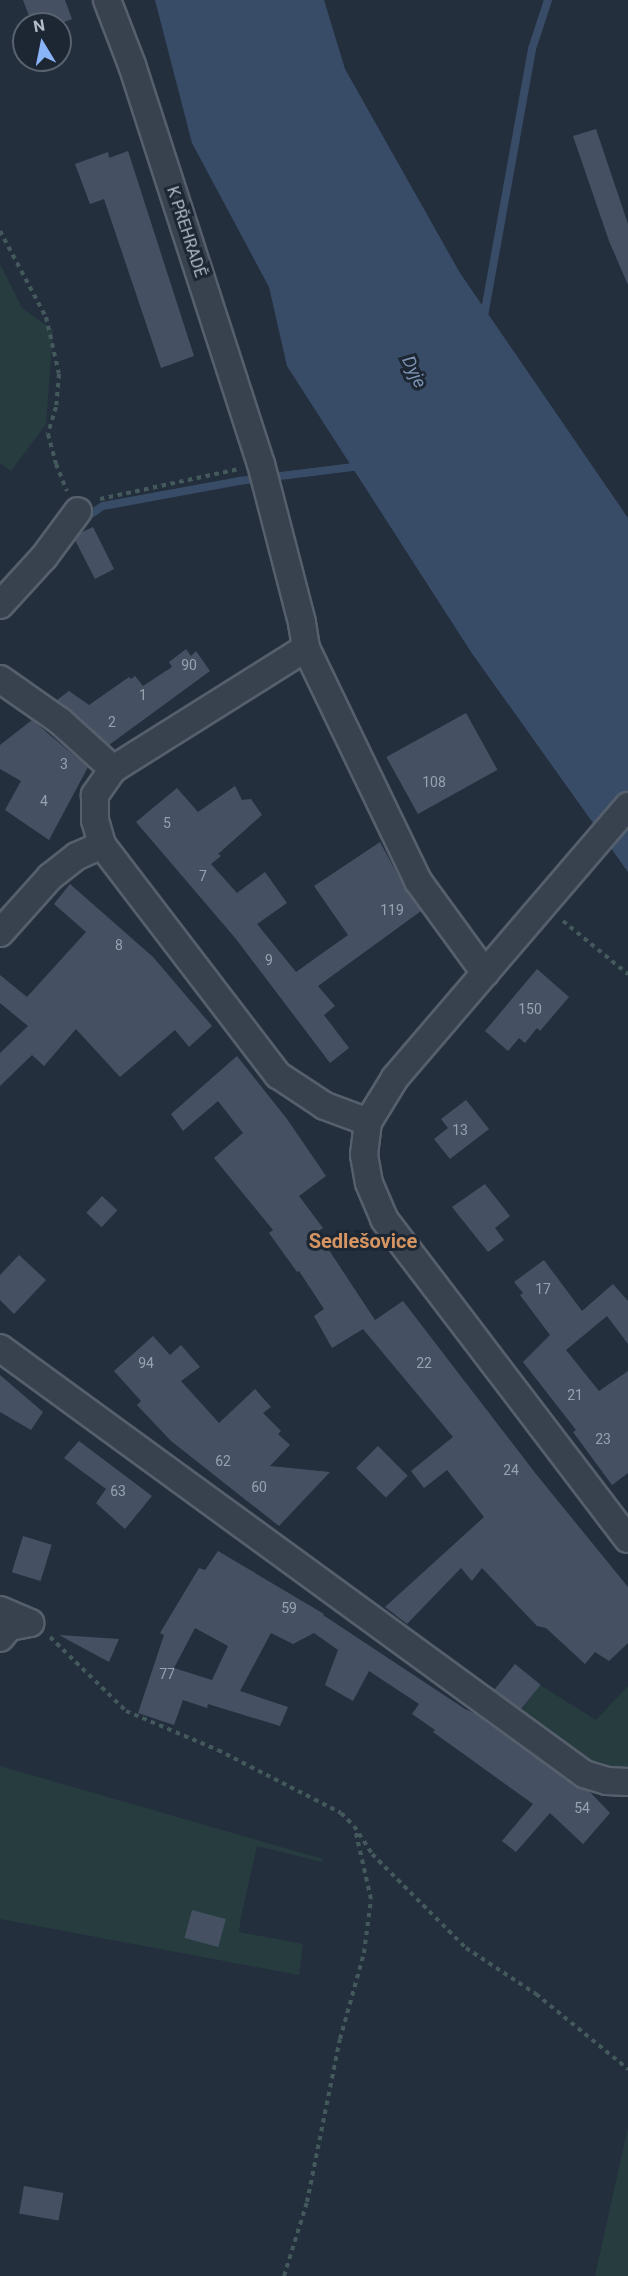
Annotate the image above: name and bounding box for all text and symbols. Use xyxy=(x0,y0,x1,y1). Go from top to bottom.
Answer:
north arrow xyxy=(12,12,72,72)
text: N xyxy=(32,15,46,36)
street label: K PŘEHRADĚ xyxy=(162,184,210,280)
water label: Dyje xyxy=(397,352,431,392)
house number: 90 xyxy=(181,657,197,673)
house number: 1 xyxy=(139,687,147,703)
house number: 2 xyxy=(108,714,116,730)
house number: 3 xyxy=(60,756,68,772)
house number: 108 xyxy=(422,774,446,790)
house number: 4 xyxy=(40,793,48,809)
house number: 5 xyxy=(163,815,171,831)
house number: 7 xyxy=(199,868,207,884)
house number: 119 xyxy=(380,902,404,918)
house number: 8 xyxy=(115,937,123,953)
house number: 9 xyxy=(265,952,273,968)
house number: 150 xyxy=(518,1001,542,1017)
house number: 13 xyxy=(452,1122,468,1138)
district label: Sedlešovice xyxy=(309,1229,417,1253)
house number: 17 xyxy=(535,1281,551,1297)
house number: 94 xyxy=(138,1355,154,1371)
house number: 22 xyxy=(416,1355,432,1371)
house number: 21 xyxy=(567,1387,583,1403)
house number: 23 xyxy=(595,1431,611,1447)
house number: 62 xyxy=(215,1453,231,1469)
house number: 24 xyxy=(503,1462,519,1478)
house number: 60 xyxy=(251,1479,267,1495)
house number: 63 xyxy=(110,1483,126,1499)
house number: 59 xyxy=(281,1600,297,1616)
house number: 77 xyxy=(159,1666,175,1682)
house number: 54 xyxy=(574,1800,590,1816)

